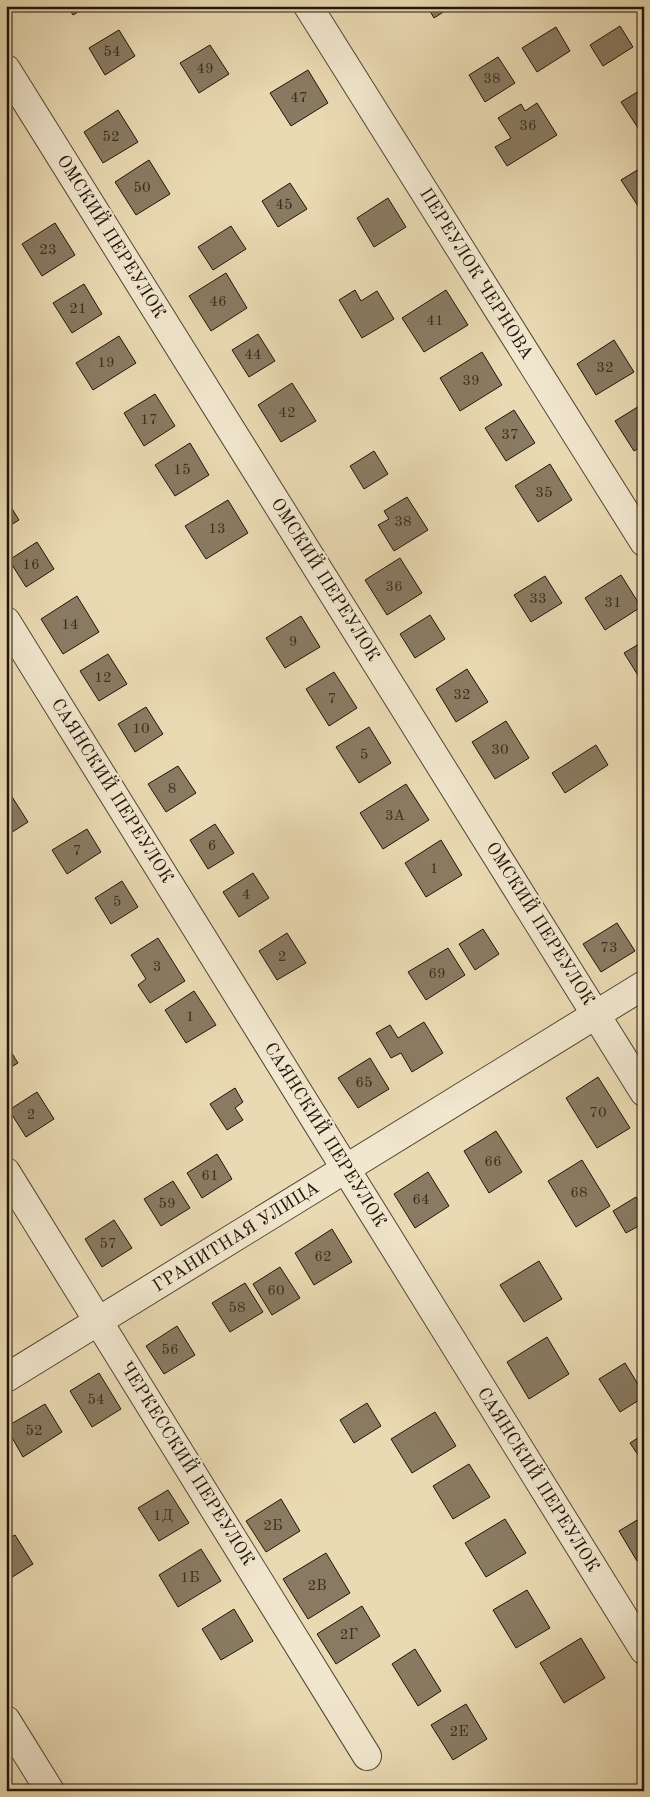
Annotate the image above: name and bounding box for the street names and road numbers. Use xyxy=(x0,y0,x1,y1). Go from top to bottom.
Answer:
street label: ОМСКИЙ ПЕРЕУЛОК xyxy=(53,150,172,322)
street label: ПЕРЕУЛОК ЧЕРНОВА xyxy=(416,185,536,363)
street label: ОМСКИЙ ПЕРЕУЛОК xyxy=(267,493,386,665)
street label: САЯНСКИЙ ПЕРЕУЛОК xyxy=(48,693,180,886)
street label: ОМСКИЙ ПЕРЕУЛОК xyxy=(482,837,601,1009)
street label: САЯНСКИЙ ПЕРЕУЛОК xyxy=(261,1037,393,1230)
street label: ГРАНИТНАЯ УЛИЦА xyxy=(150,1178,322,1296)
street label: ЧЕРКЕССКИЙ ПЕРЕУЛОК xyxy=(117,1357,261,1569)
street label: САЯНСКИЙ ПЕРЕУЛОК xyxy=(474,1382,606,1575)

